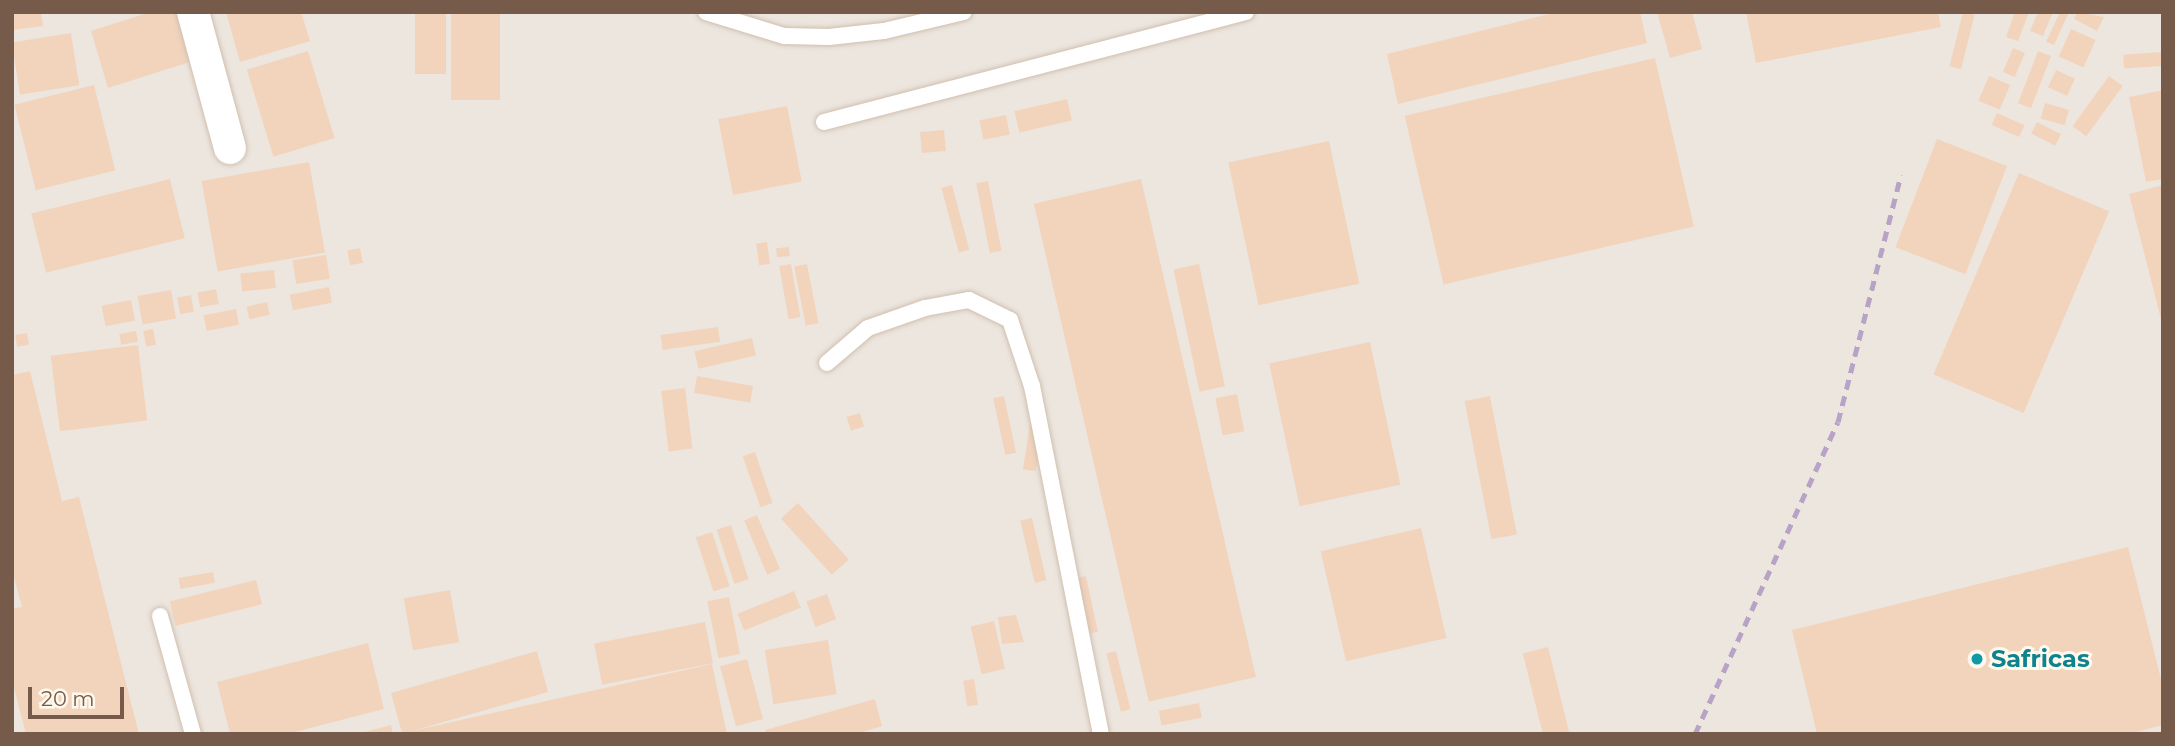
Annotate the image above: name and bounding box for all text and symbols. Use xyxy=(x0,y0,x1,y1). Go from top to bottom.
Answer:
place label: Safricas xyxy=(1991,645,2090,673)
marker: Safricas xyxy=(1969,651,1985,667)
scale bar xyxy=(32,672,128,716)
text: 20 m xyxy=(41,686,95,711)

